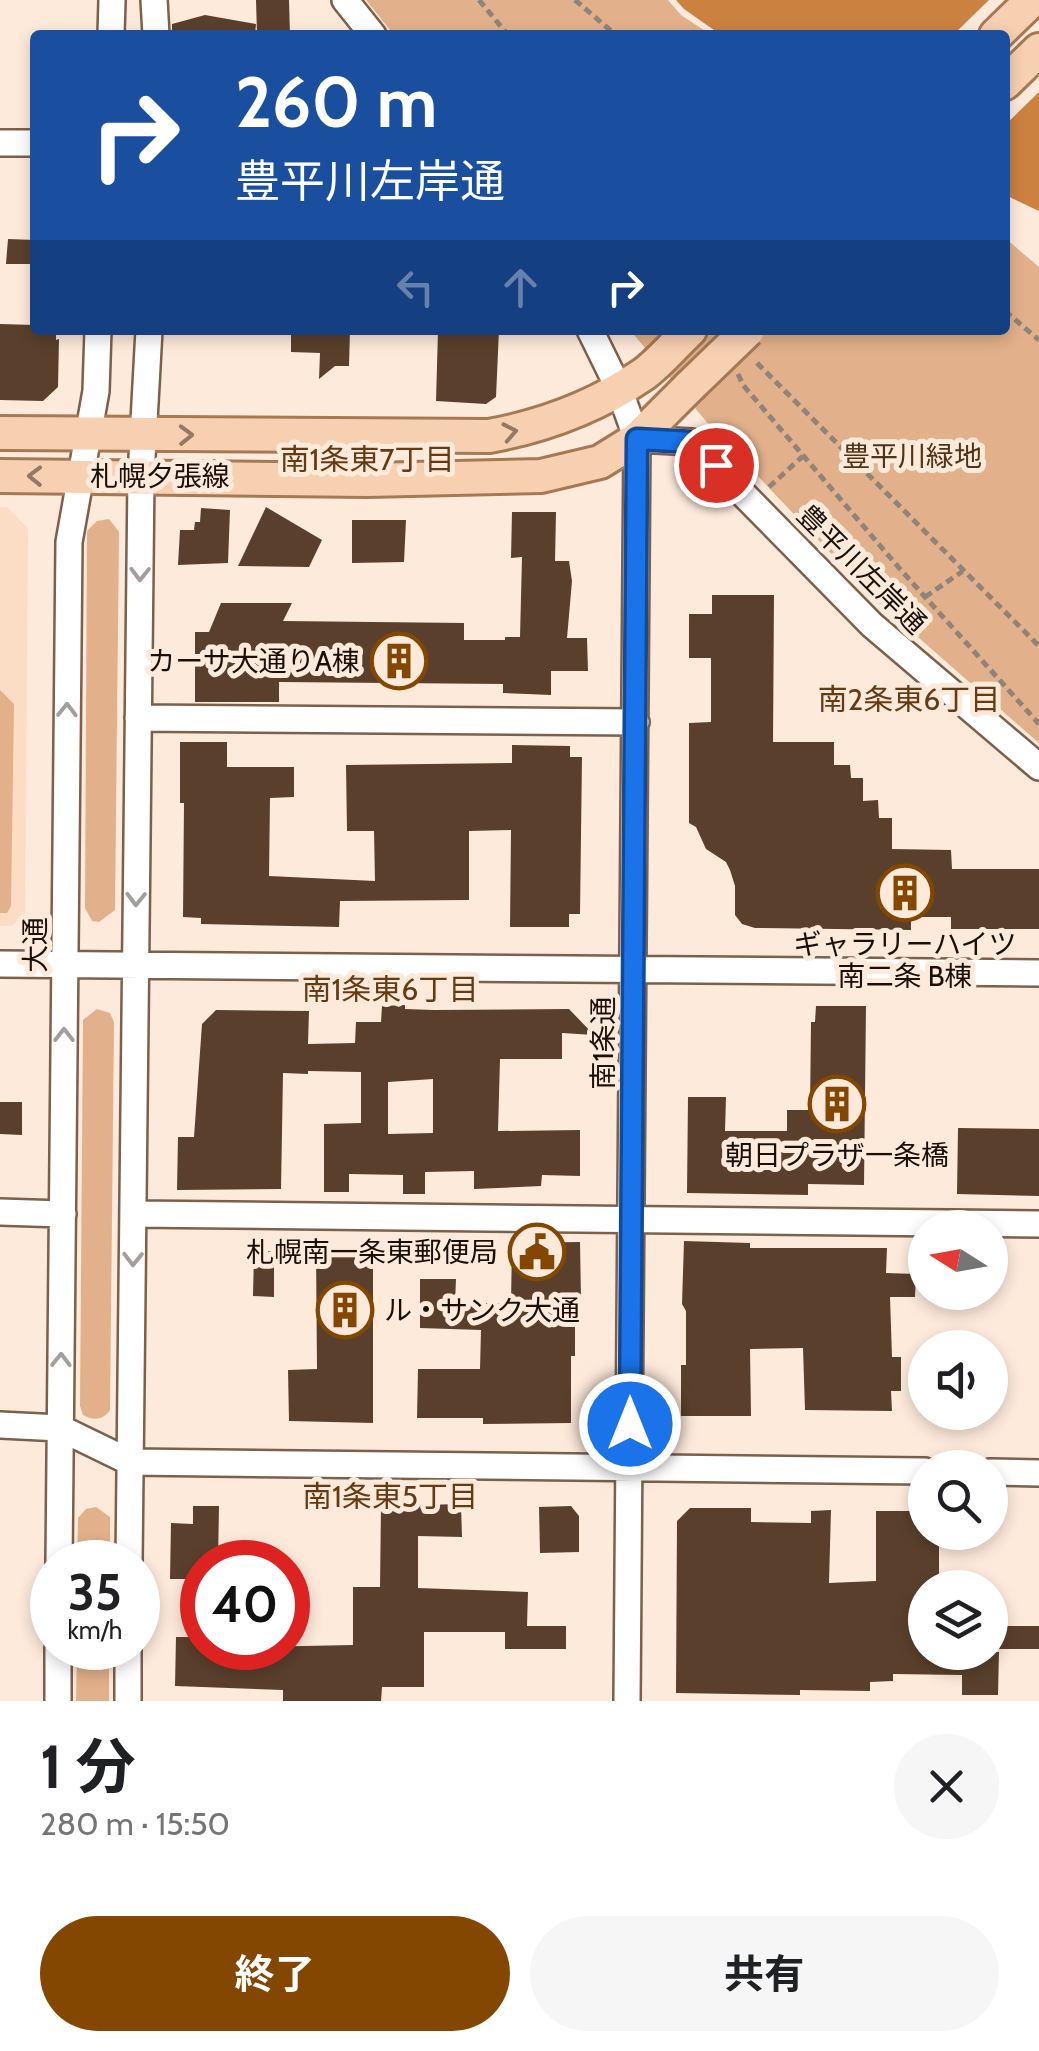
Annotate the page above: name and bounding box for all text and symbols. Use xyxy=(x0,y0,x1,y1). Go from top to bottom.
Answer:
text: 260 m xyxy=(235,59,437,145)
icon: right xyxy=(70,70,200,200)
text: 豊平川左岸通 xyxy=(235,154,505,208)
icon: left xyxy=(388,260,443,315)
icon: ahead xyxy=(493,260,548,315)
icon: right xyxy=(598,260,653,315)
one-way arrow xyxy=(502,423,519,444)
pin xyxy=(674,423,759,508)
one-way arrow xyxy=(178,424,194,445)
icon: arrive xyxy=(689,438,744,493)
park label: 豊平川緑地 xyxy=(842,439,982,473)
district label: 南1条東7丁目 xyxy=(280,441,454,478)
street label: 札幌夕張線 xyxy=(90,459,230,493)
one-way arrow xyxy=(27,465,42,487)
street label: 豊平川左岸通 xyxy=(791,498,933,640)
one-way arrow xyxy=(129,566,151,582)
building icon: カーサ大通りA棟 xyxy=(369,631,429,691)
place label: カーサ大通りA棟 xyxy=(147,644,360,678)
district label: 南2条東6丁目 xyxy=(818,681,1000,718)
one-way arrow xyxy=(57,702,78,718)
building icon: ギャラリーハイツ 南二条 B棟 xyxy=(875,863,935,923)
one-way arrow xyxy=(125,892,147,907)
street label: 大通 xyxy=(18,917,52,973)
place label: ギャラリーハイツ 南二条 B棟 xyxy=(794,927,1016,993)
district label: 南1条東6丁目 xyxy=(302,971,478,1008)
street label: 南1条通 xyxy=(586,996,620,1090)
one-way arrow xyxy=(54,1027,75,1043)
building icon: 朝日プラザ一条橋 xyxy=(807,1074,867,1134)
place label: 朝日プラザ一条橋 xyxy=(725,1138,949,1172)
north arrow xyxy=(908,1210,1008,1310)
map controls xyxy=(908,1210,1008,1670)
public building icon: 札幌南一条東郵便局 xyxy=(507,1222,567,1282)
place label: 札幌南一条東郵便局 xyxy=(246,1235,498,1269)
one-way arrow xyxy=(122,1252,144,1267)
building icon: ル・サンク大通 xyxy=(315,1280,375,1340)
place label: ル・サンク大通 xyxy=(384,1293,580,1327)
button: sound xyxy=(908,1330,1008,1430)
one-way arrow xyxy=(50,1352,72,1368)
position arrow xyxy=(578,1372,682,1476)
button: search xyxy=(908,1450,1008,1550)
district label: 南1条東5丁目 xyxy=(302,1478,478,1515)
speed limit sign: 40 xyxy=(180,1540,310,1670)
text: 35 xyxy=(68,1562,122,1623)
button: layers xyxy=(908,1570,1008,1670)
text: km/h xyxy=(68,1615,122,1645)
text: 1 分 xyxy=(40,1730,136,1803)
button: close xyxy=(894,1734,999,1839)
text: 280 m · 15:50 xyxy=(40,1804,230,1843)
button: 終了 xyxy=(40,1916,510,2031)
button: 共有 xyxy=(530,1916,999,2031)

